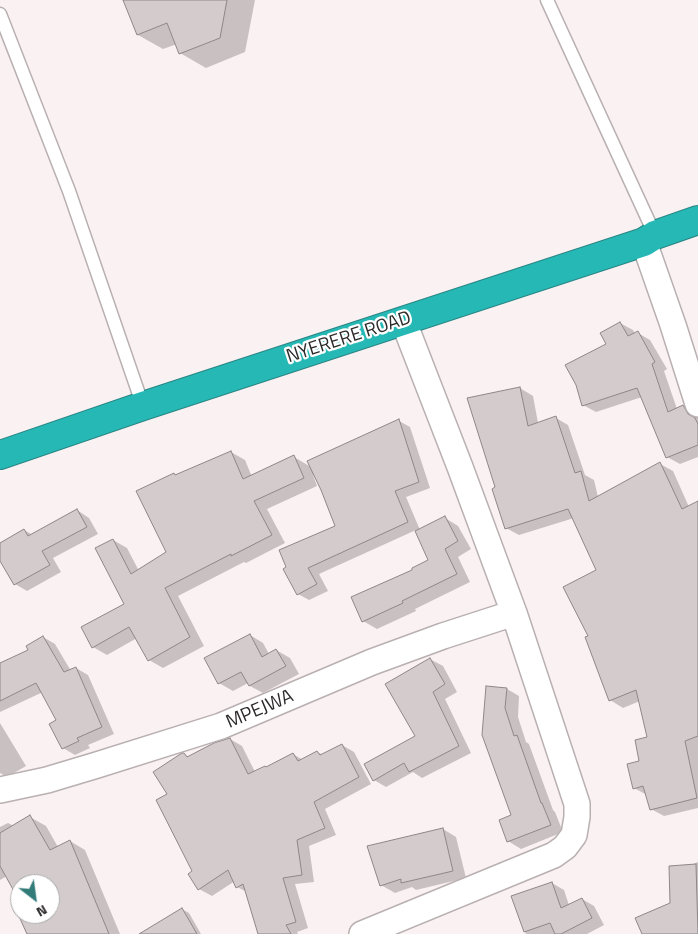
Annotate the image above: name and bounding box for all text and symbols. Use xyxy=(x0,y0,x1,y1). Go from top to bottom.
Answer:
street label: NYERERE ROAD xyxy=(284,307,414,369)
street label: MPEJWA xyxy=(223,686,297,734)
north arrow xyxy=(10,874,60,924)
text: N xyxy=(33,900,52,923)

